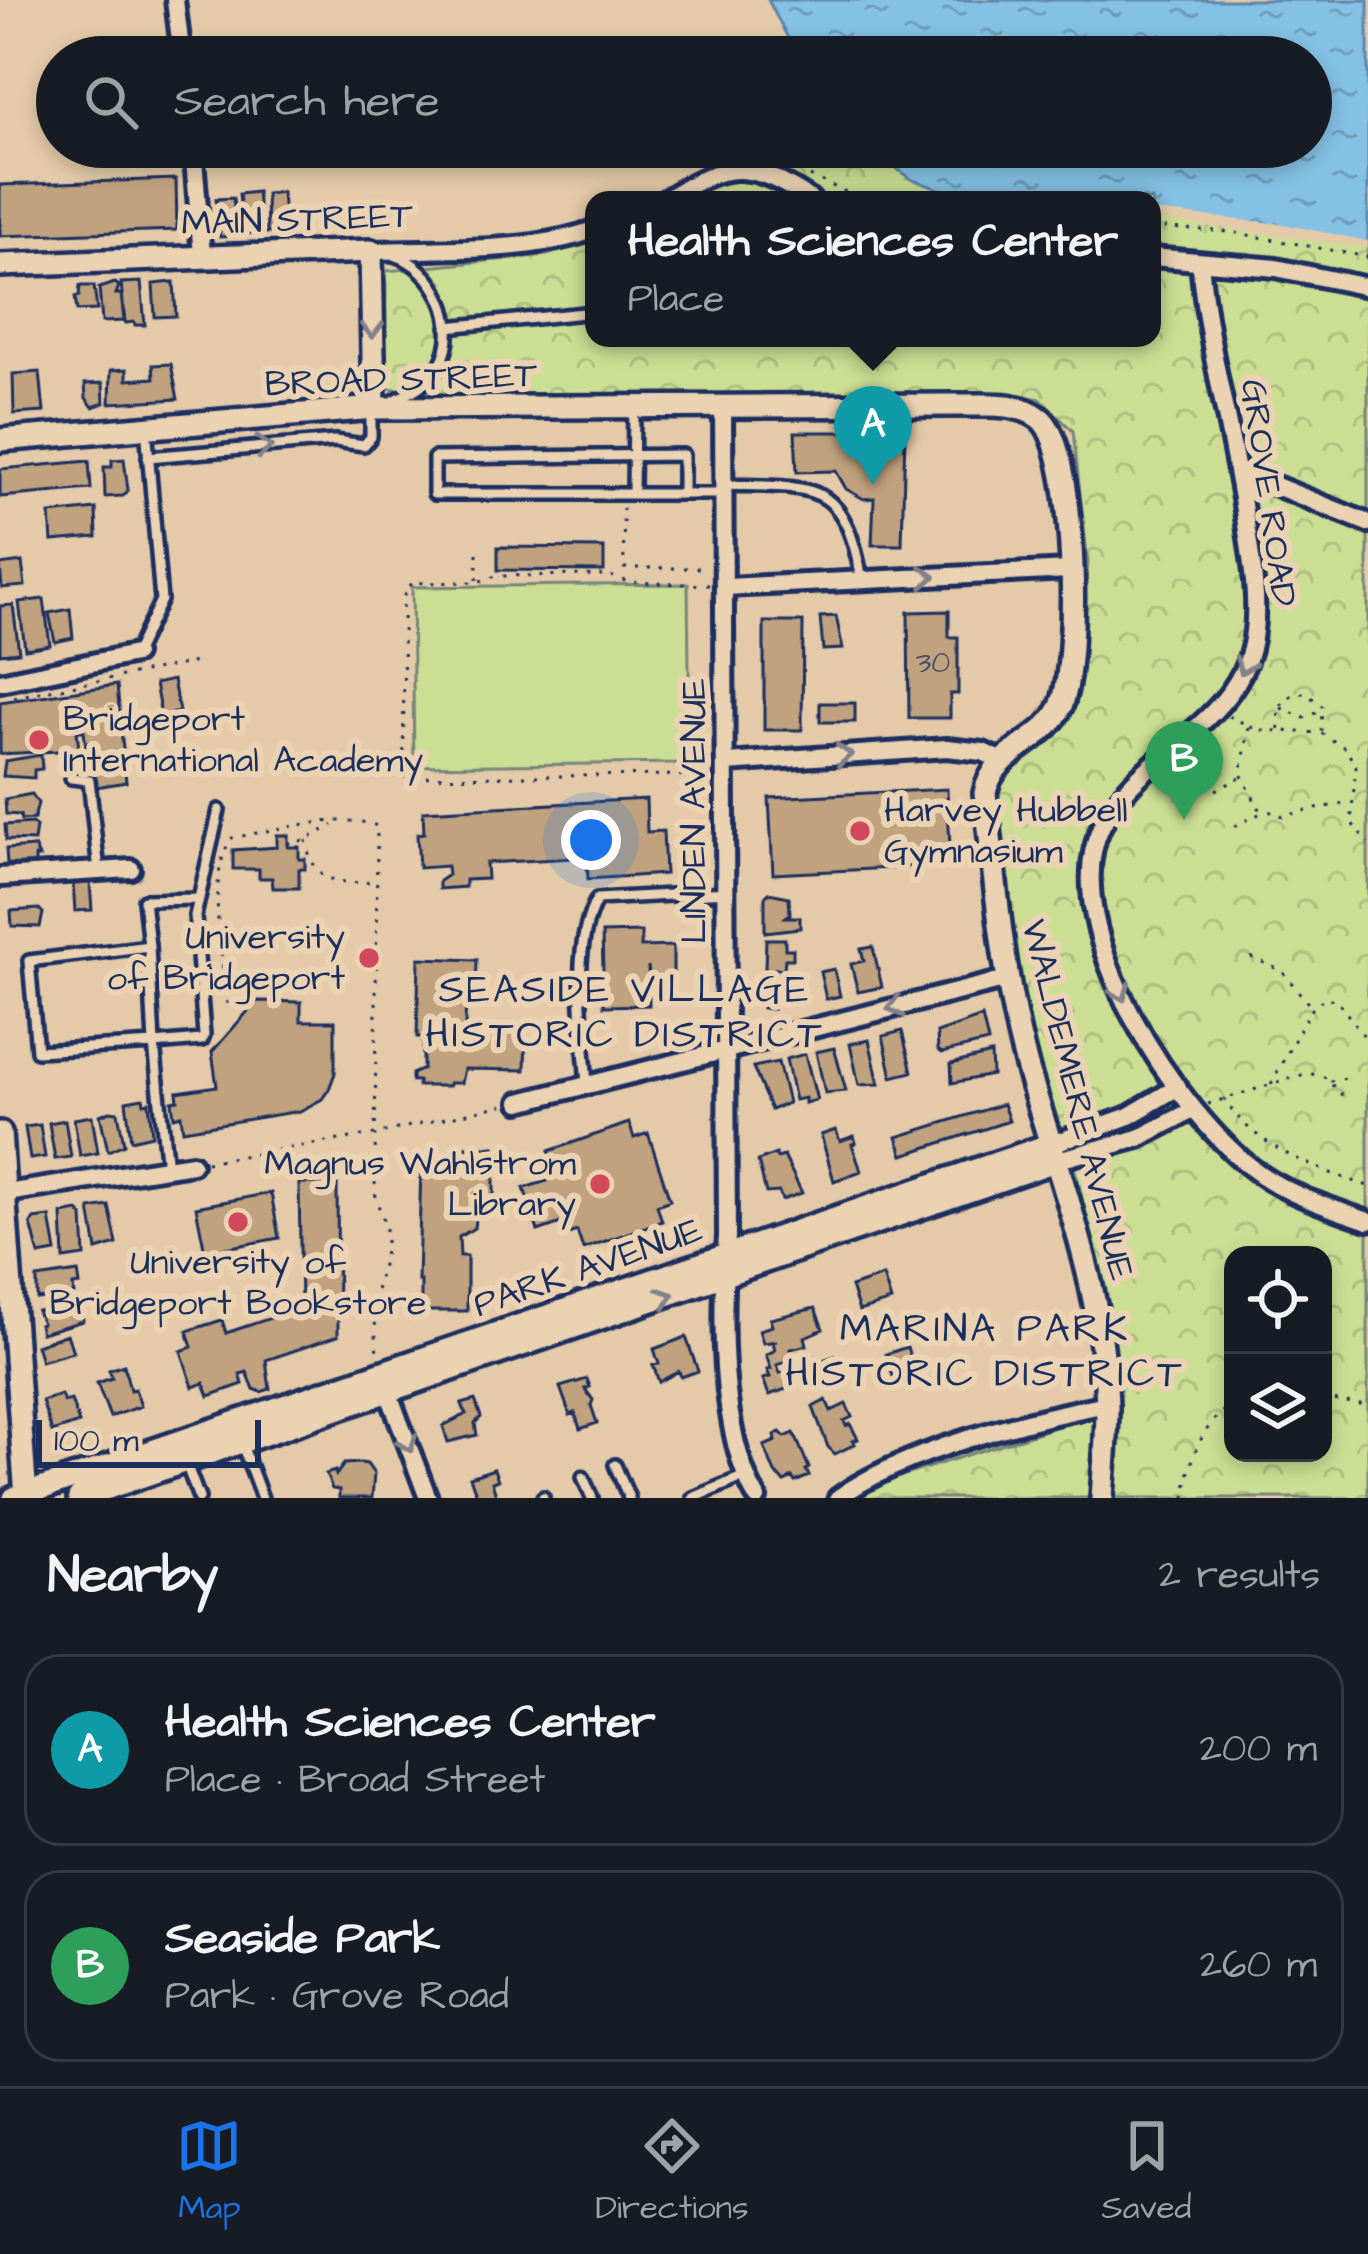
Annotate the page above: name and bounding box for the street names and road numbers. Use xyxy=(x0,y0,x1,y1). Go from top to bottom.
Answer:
street label: MAIN STREET xyxy=(180,190,414,250)
street label: BROAD STREET xyxy=(264,350,539,410)
street label: GROVE ROAD xyxy=(1227,376,1309,610)
street label: LINDEN AVENUE xyxy=(669,678,720,944)
street label: WALDEMERE AVENUE xyxy=(1008,914,1146,1286)
street label: PARK AVENUE xyxy=(467,1205,709,1331)

